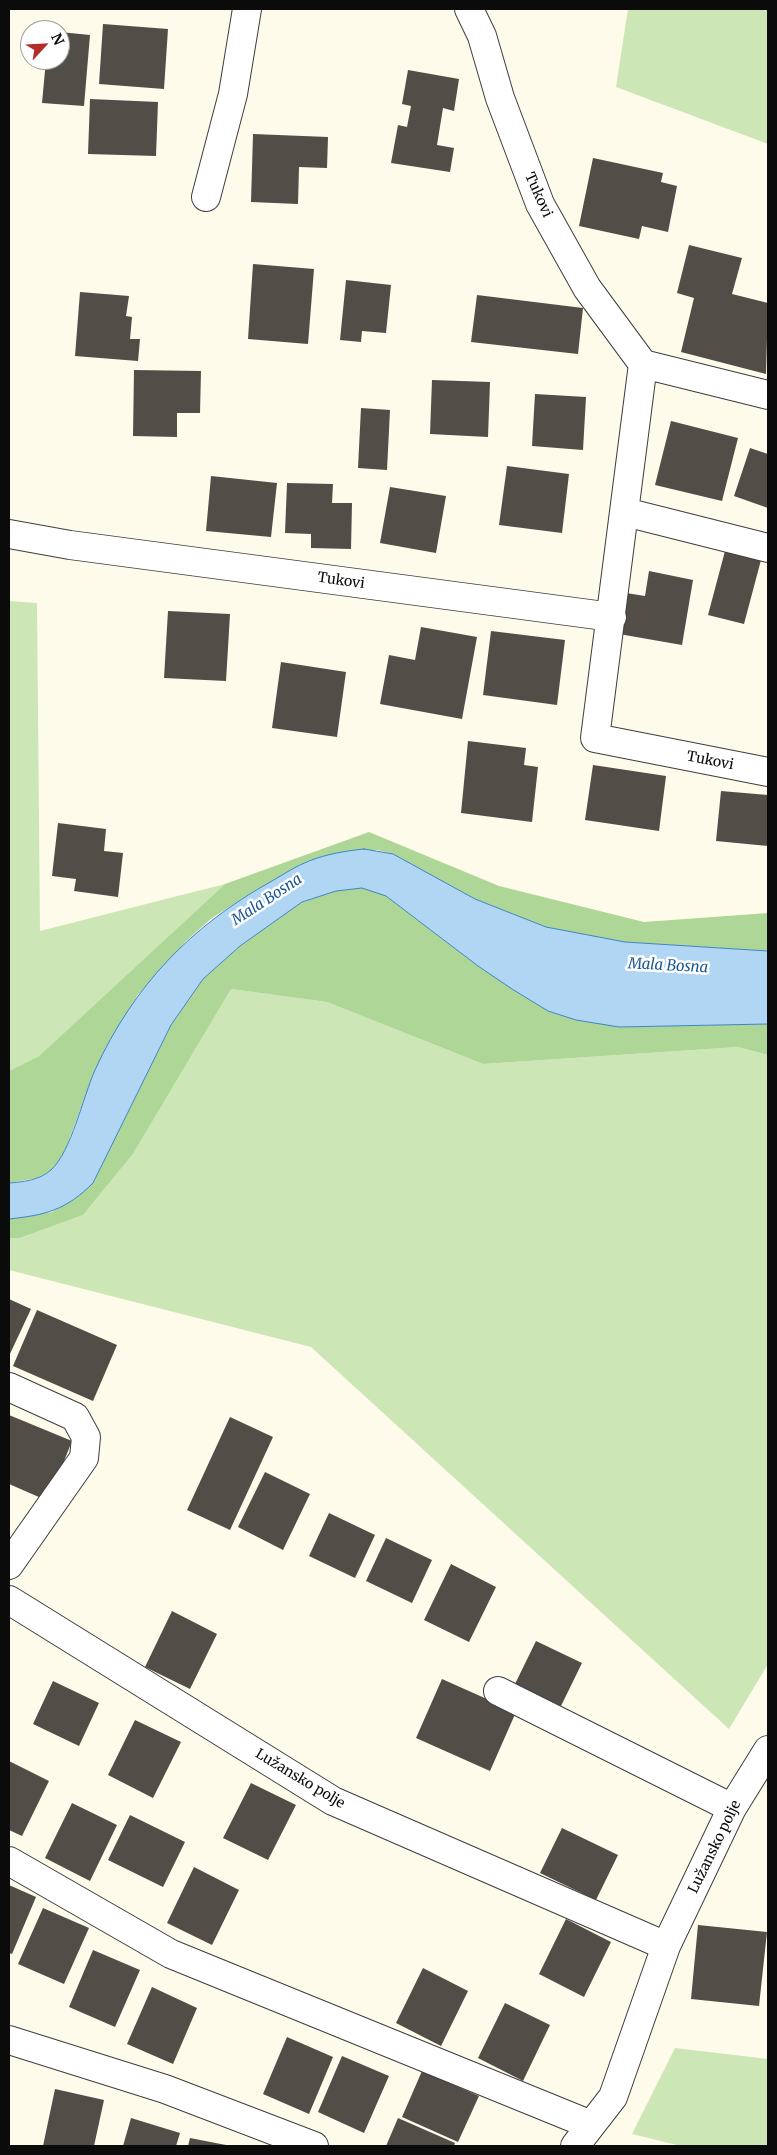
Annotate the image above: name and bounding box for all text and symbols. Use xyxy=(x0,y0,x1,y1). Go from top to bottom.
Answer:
north arrow xyxy=(20,20,70,70)
text: N xyxy=(47,30,68,48)
street label: Tukovi xyxy=(521,170,555,220)
street label: Tukovi xyxy=(316,569,366,593)
street label: Tukovi xyxy=(685,748,735,774)
water label: Mala Bosna xyxy=(228,871,306,929)
water label: Mala Bosna xyxy=(627,955,709,977)
street label: Lužansko polje xyxy=(252,1746,348,1812)
street label: Lužansko polje xyxy=(685,1798,745,1896)

